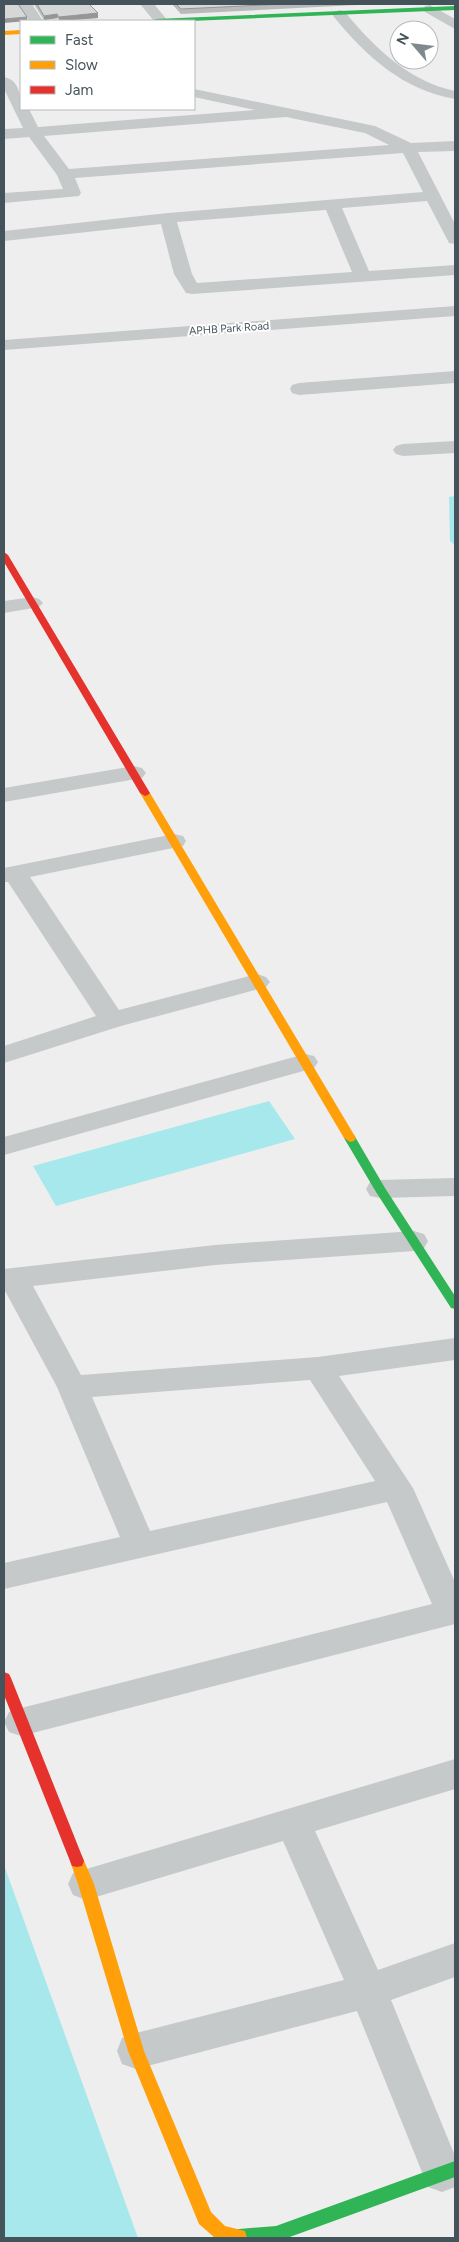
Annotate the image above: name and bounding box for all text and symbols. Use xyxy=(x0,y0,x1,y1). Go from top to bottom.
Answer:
legend xyxy=(20,20,195,110)
north arrow xyxy=(389,20,439,70)
text: N xyxy=(393,30,413,48)
text: Fast xyxy=(65,31,94,49)
text: Slow xyxy=(65,56,98,74)
text: Jam xyxy=(65,81,93,99)
street label: APHB Park Road xyxy=(188,319,270,338)

